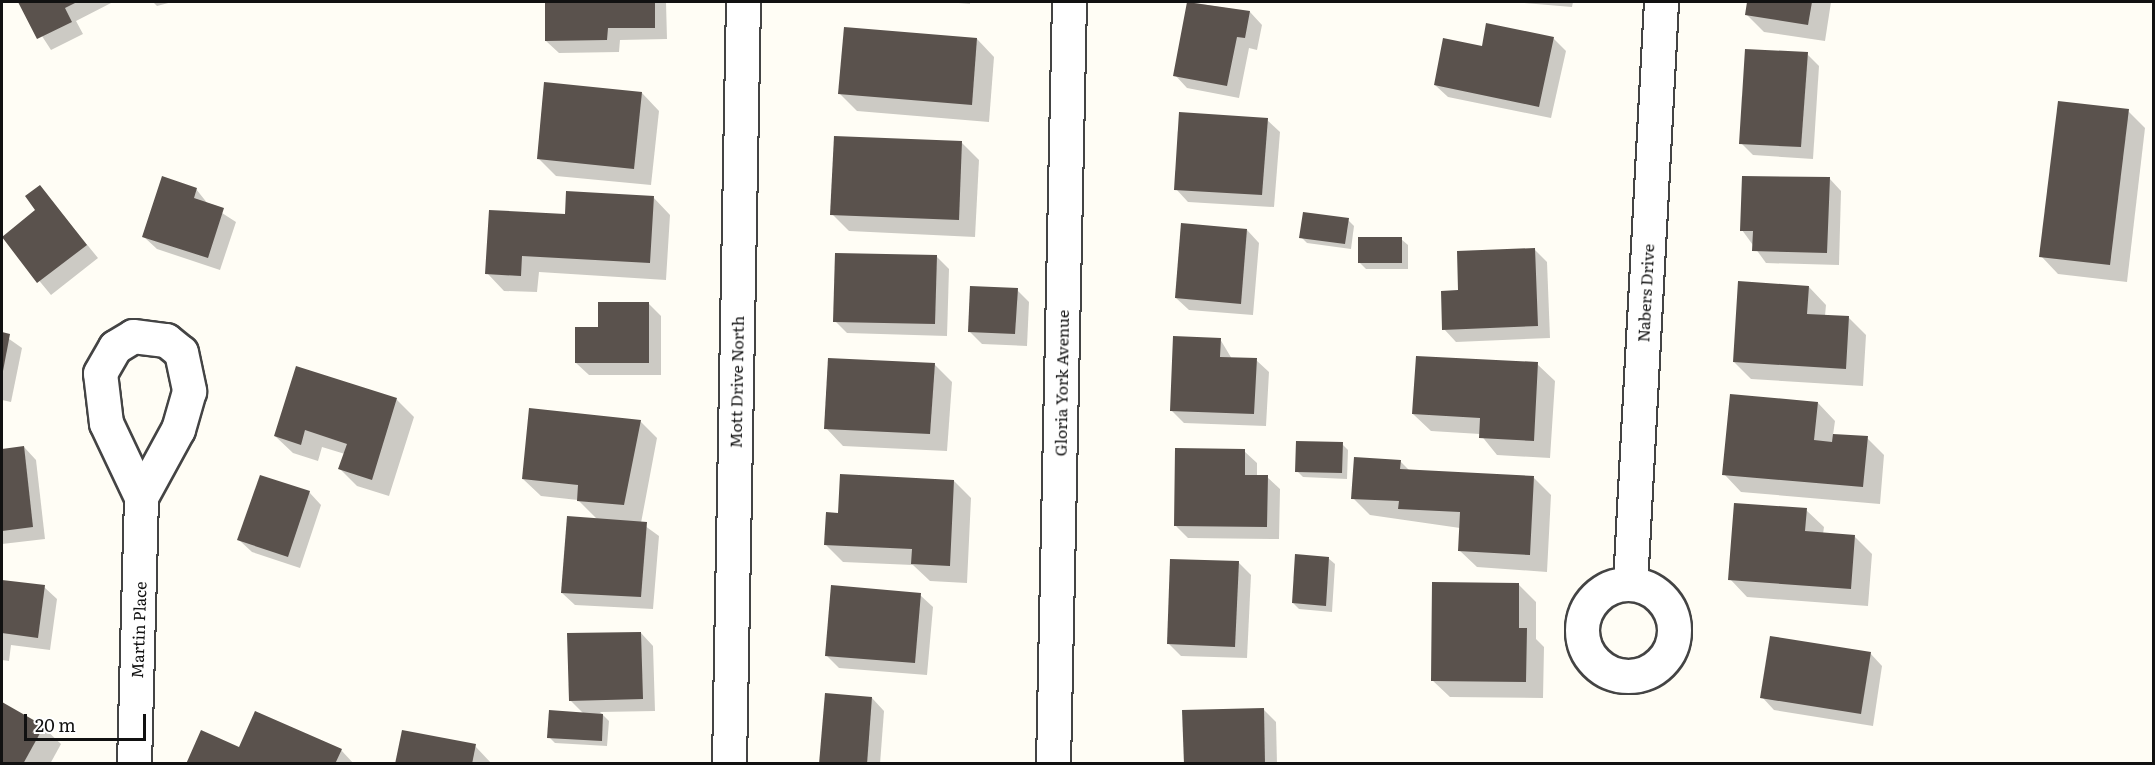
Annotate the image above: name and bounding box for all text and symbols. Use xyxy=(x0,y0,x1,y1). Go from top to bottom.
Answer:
street label: Nabers Drive xyxy=(1633,243,1657,343)
street label: Gloria York Avenue xyxy=(1050,310,1072,456)
street label: Mott Drive North xyxy=(725,316,747,448)
street label: Martin Place xyxy=(127,581,149,679)
scale bar xyxy=(27,702,148,740)
text: 20 m xyxy=(35,711,76,738)

